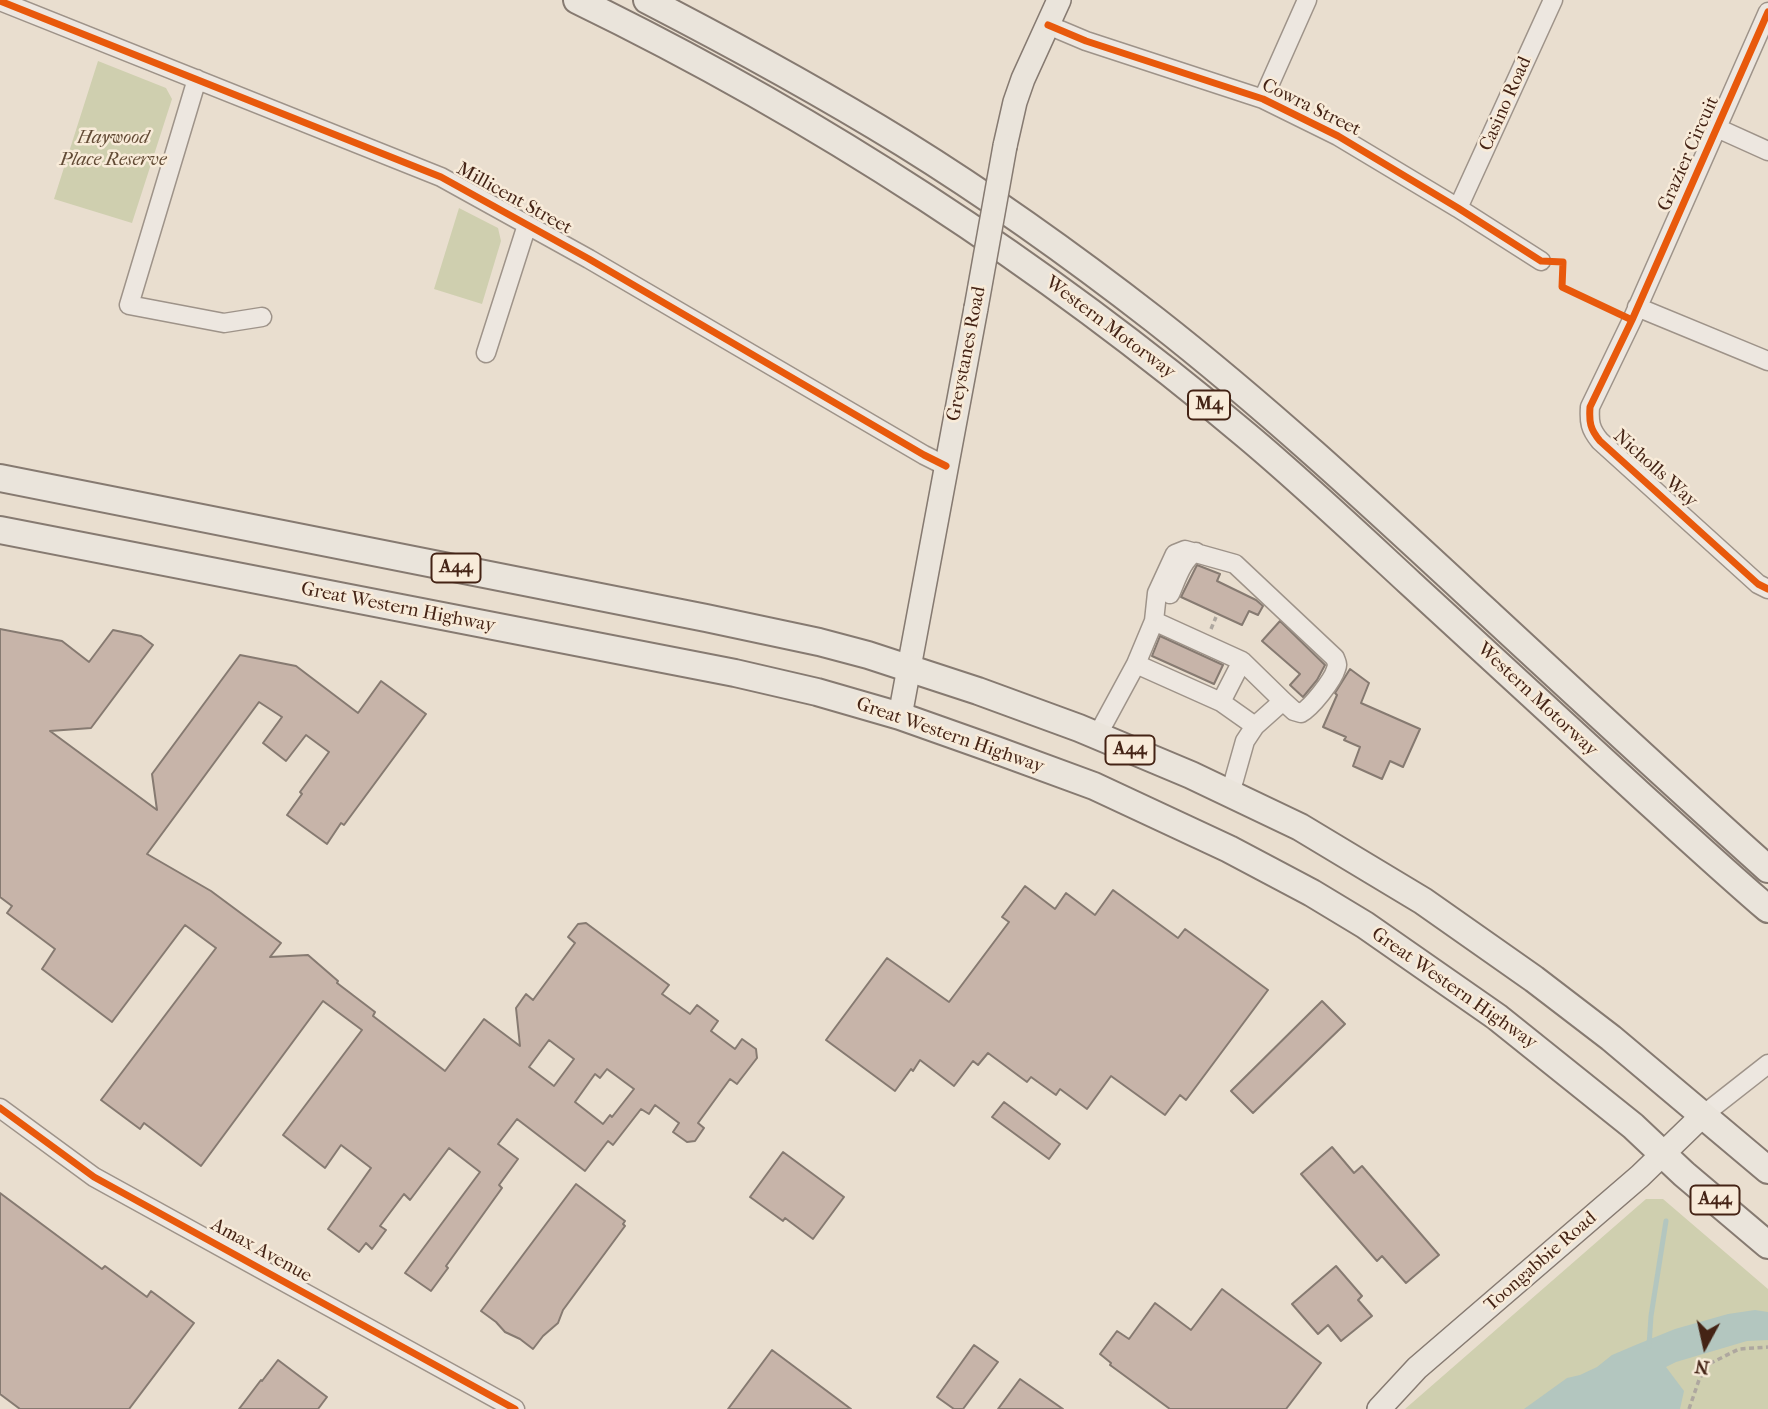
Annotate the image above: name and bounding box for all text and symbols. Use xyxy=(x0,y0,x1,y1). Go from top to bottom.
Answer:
street label: Casino Road xyxy=(1475,53,1537,155)
street label: Cowra Street xyxy=(1258,74,1364,142)
street label: Grazier Circuit xyxy=(1653,93,1725,215)
park label: Haywood Place Reserve xyxy=(59,127,167,171)
street label: Millicent Street xyxy=(452,158,576,240)
street label: Western Motorway xyxy=(1040,272,1180,384)
street label: Greystanes Road xyxy=(943,285,991,423)
road number: M4 xyxy=(1188,390,1230,419)
street label: Nicholls Way xyxy=(1608,425,1702,513)
road number: A44 xyxy=(432,554,480,582)
street label: Great Western Highway xyxy=(299,578,497,638)
street label: Western Motorway xyxy=(1472,638,1602,762)
street label: Great Western Highway xyxy=(853,693,1047,779)
road number: A44 xyxy=(1106,736,1154,764)
street label: Great Western Highway xyxy=(1367,923,1541,1055)
road number: A44 xyxy=(1690,1185,1740,1214)
street label: Toongabbie Road xyxy=(1480,1207,1602,1317)
street label: Amax Avenue xyxy=(206,1214,316,1288)
north arrow xyxy=(1670,1311,1740,1381)
text: N xyxy=(1693,1355,1711,1379)

